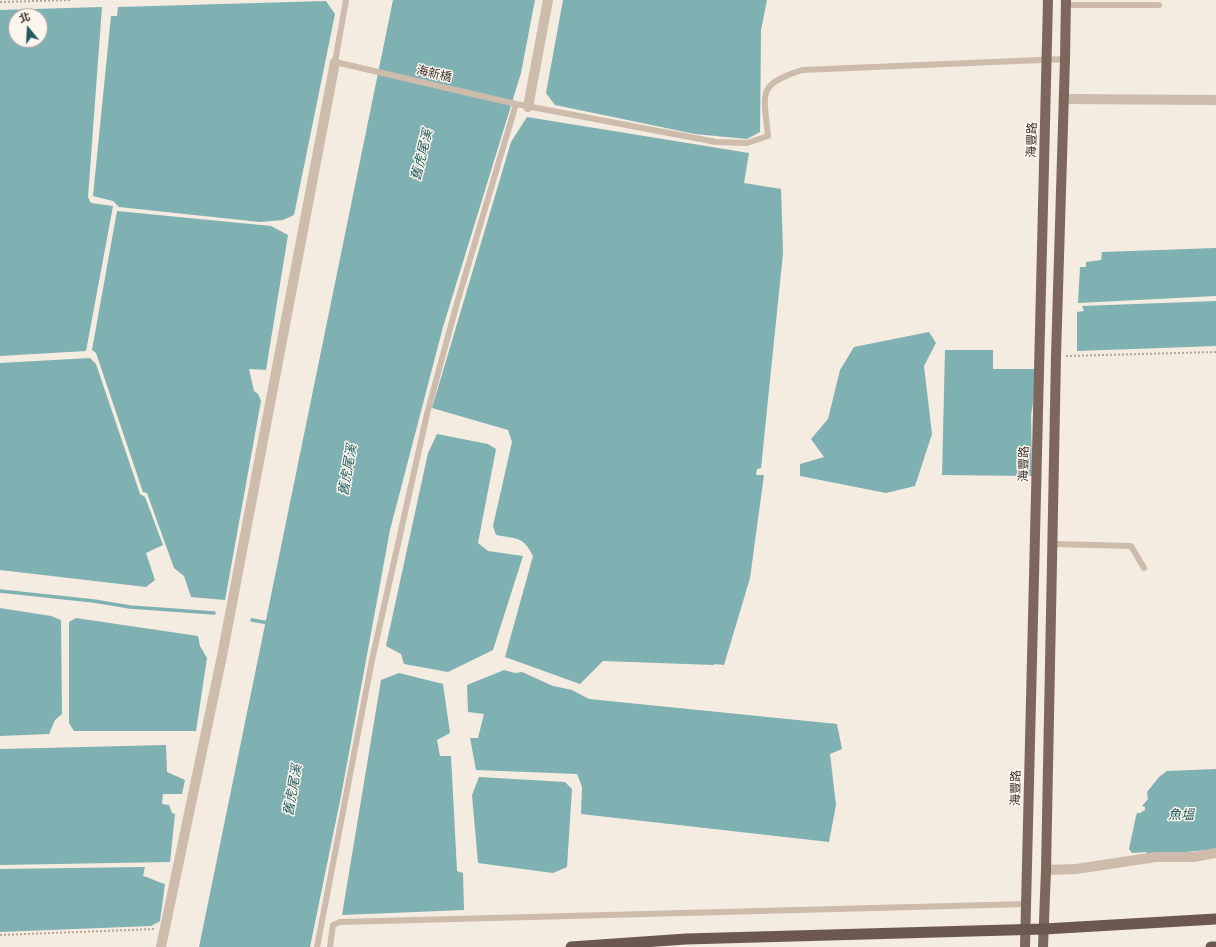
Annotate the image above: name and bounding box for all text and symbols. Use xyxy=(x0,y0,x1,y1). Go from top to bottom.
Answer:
north arrow xyxy=(8,8,48,48)
text: 北 xyxy=(17,9,32,26)
street label: 海新橋 xyxy=(415,63,453,85)
street label: 海豐路 xyxy=(1024,122,1040,158)
water label: 舊虎尾溪 xyxy=(408,128,436,182)
water label: 舊虎尾溪 xyxy=(336,443,360,497)
street label: 海豐路 xyxy=(1016,446,1032,482)
water label: 舊虎尾溪 xyxy=(281,763,305,817)
street label: 海豐路 xyxy=(1008,770,1024,806)
water label: 魚塭 xyxy=(1168,807,1194,823)

